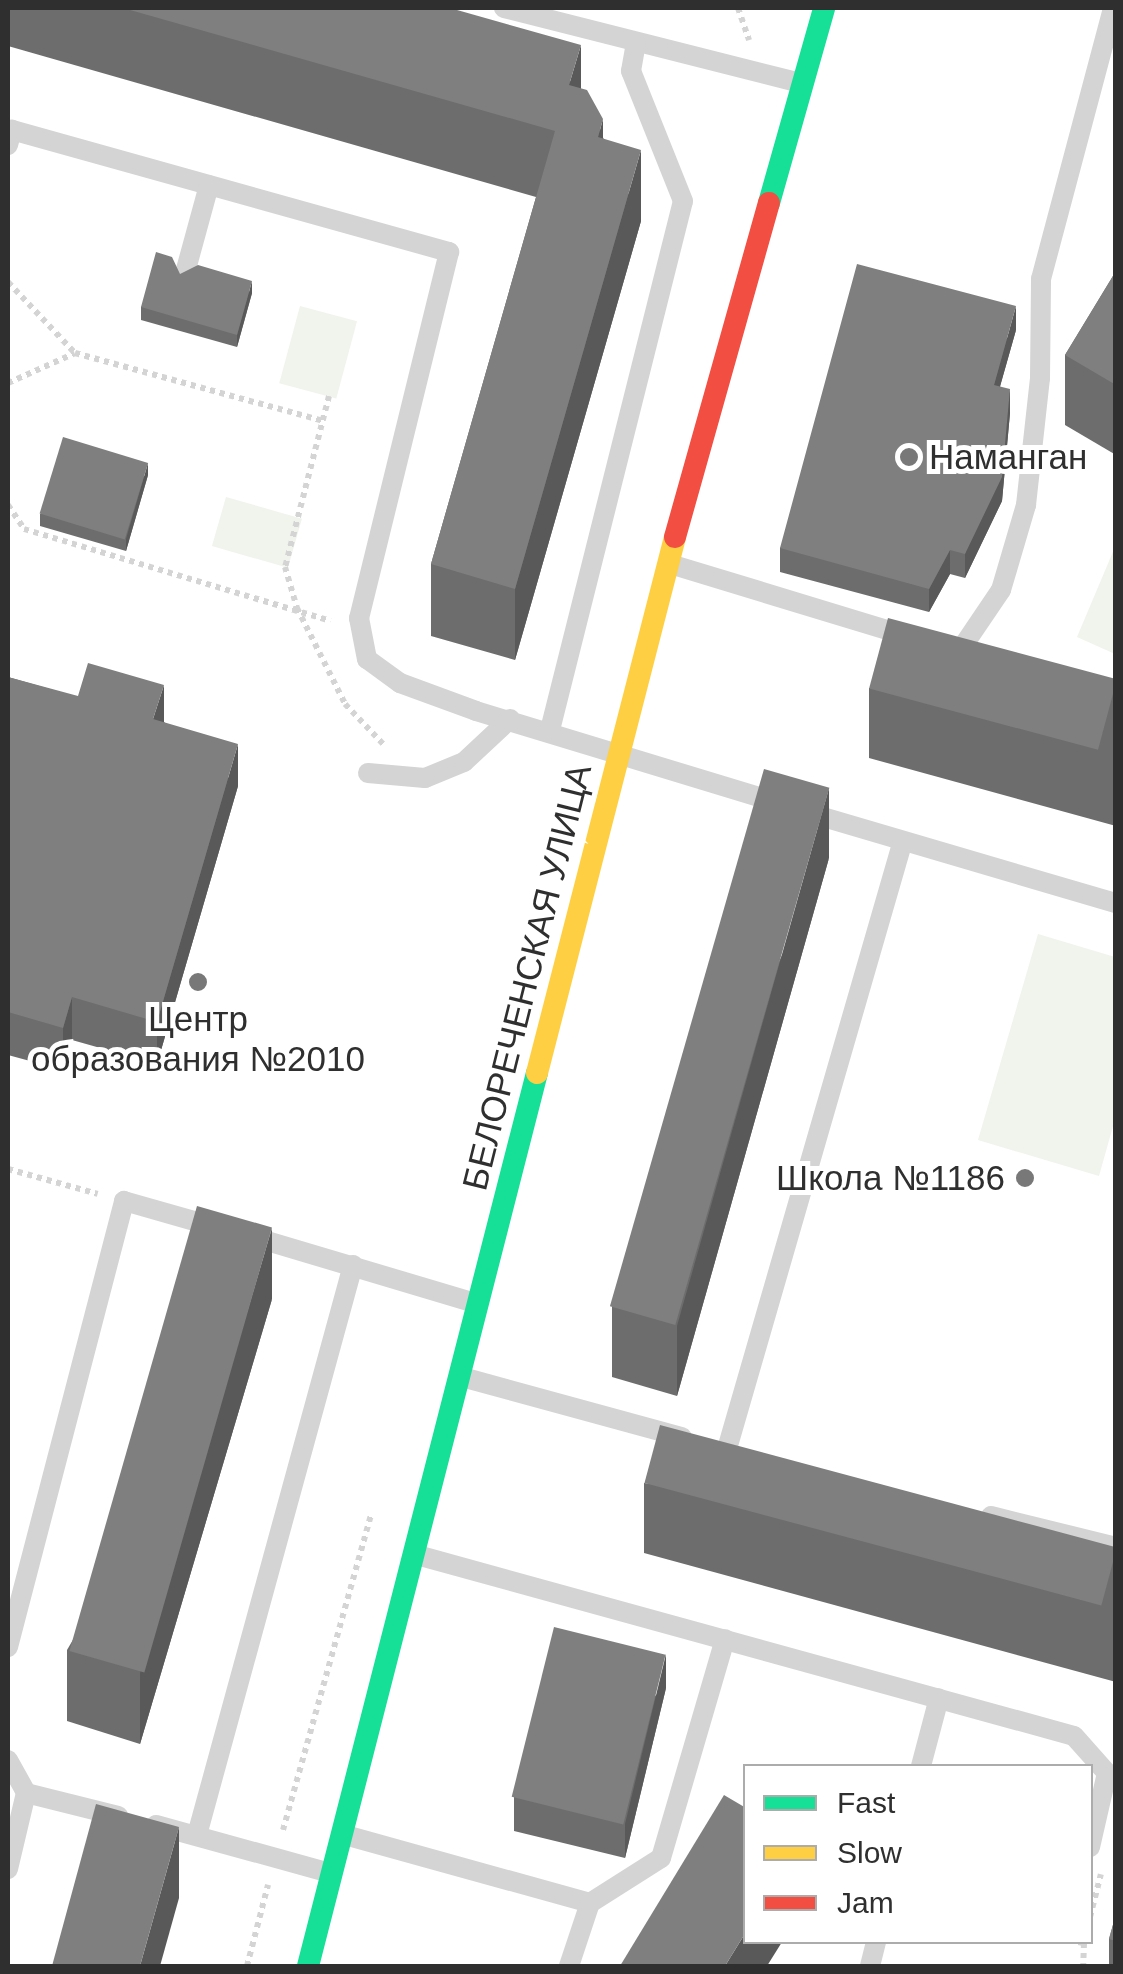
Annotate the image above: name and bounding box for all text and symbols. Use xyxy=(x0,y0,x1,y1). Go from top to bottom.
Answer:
place label: Наманган xyxy=(929,436,1087,478)
marker: Наманган xyxy=(898,446,920,468)
street label: БЕЛОРЕЧЕНСКАЯ УЛИЦА xyxy=(454,760,600,1194)
marker: Центр образования №2010 xyxy=(187,971,209,993)
place label: Центр образования №2010 xyxy=(31,998,365,1080)
place label: Школа №1186 xyxy=(776,1157,1005,1199)
marker: Школа №1186 xyxy=(1014,1167,1036,1189)
legend xyxy=(743,1764,1093,1944)
text: Fast xyxy=(837,1786,895,1819)
text: Slow xyxy=(837,1836,902,1869)
text: Jam xyxy=(837,1886,894,1919)

